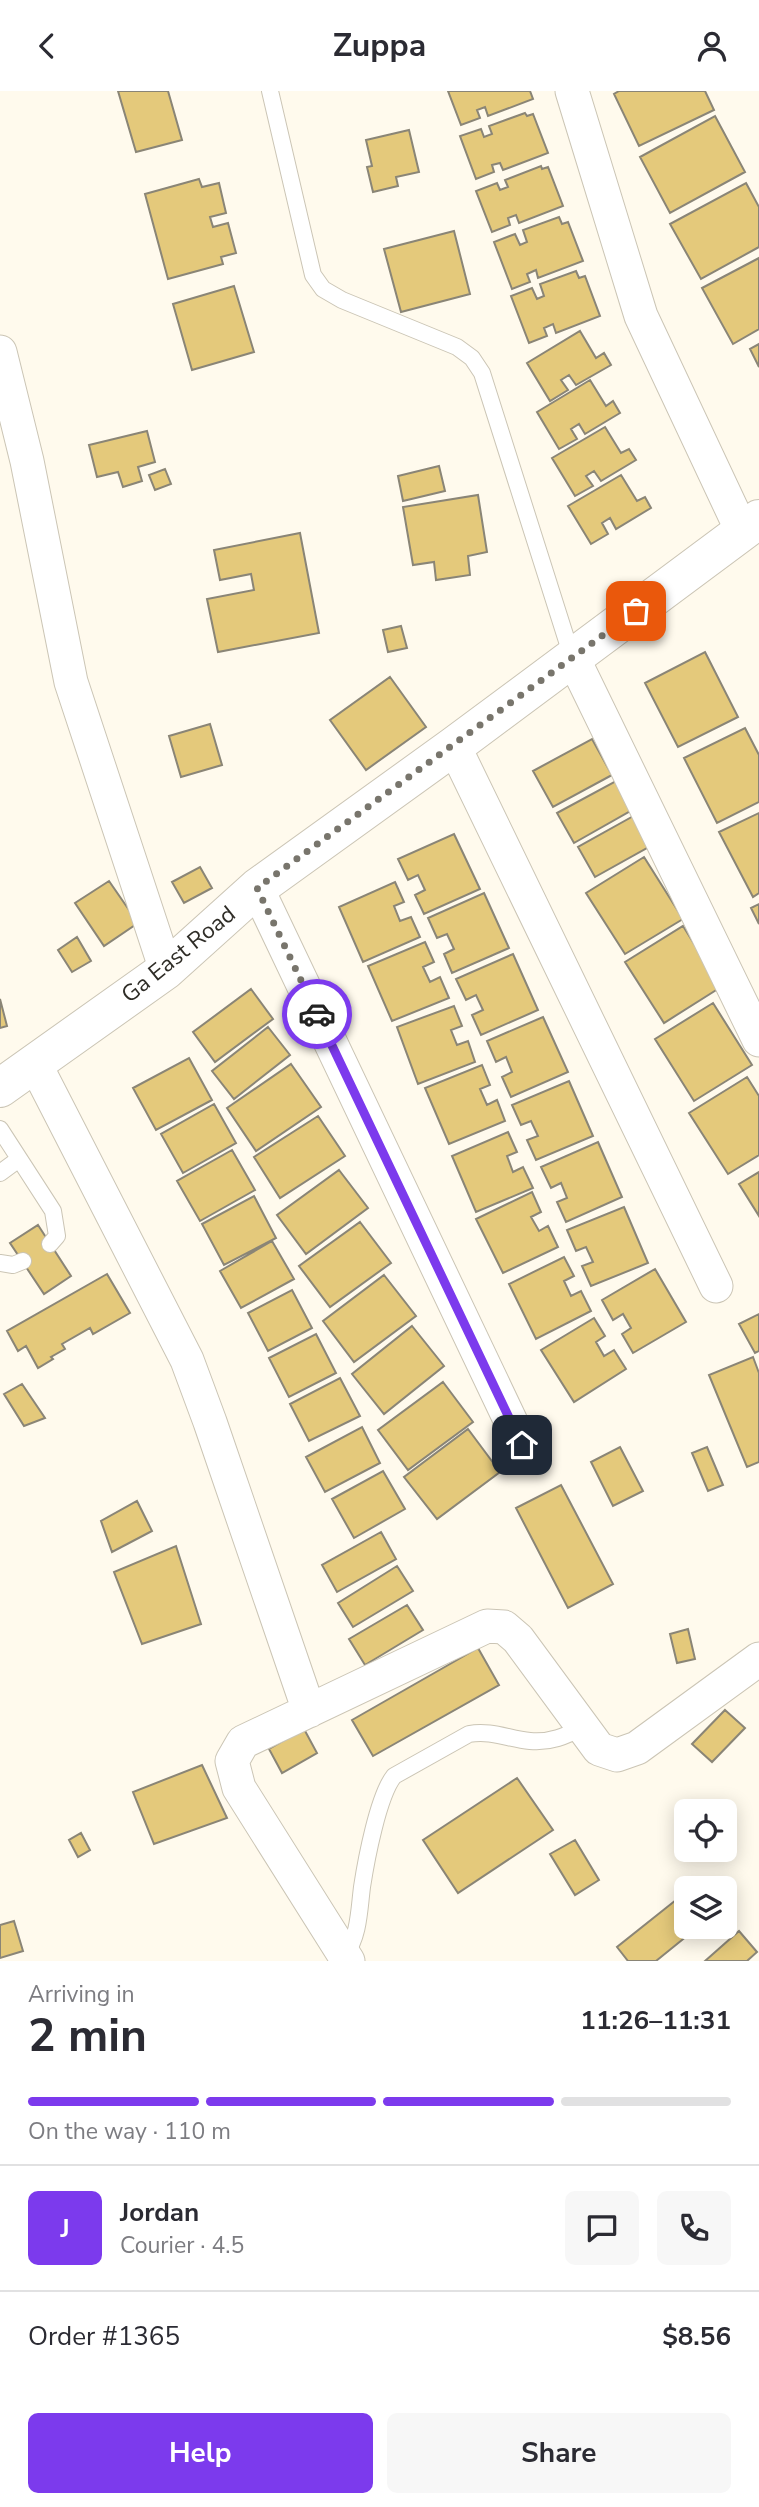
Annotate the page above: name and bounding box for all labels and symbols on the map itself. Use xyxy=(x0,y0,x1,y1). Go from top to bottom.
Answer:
pin xyxy=(606,581,666,641)
street label: Ga East Road xyxy=(115,899,242,1010)
courier xyxy=(282,979,352,1049)
pin xyxy=(492,1415,552,1475)

